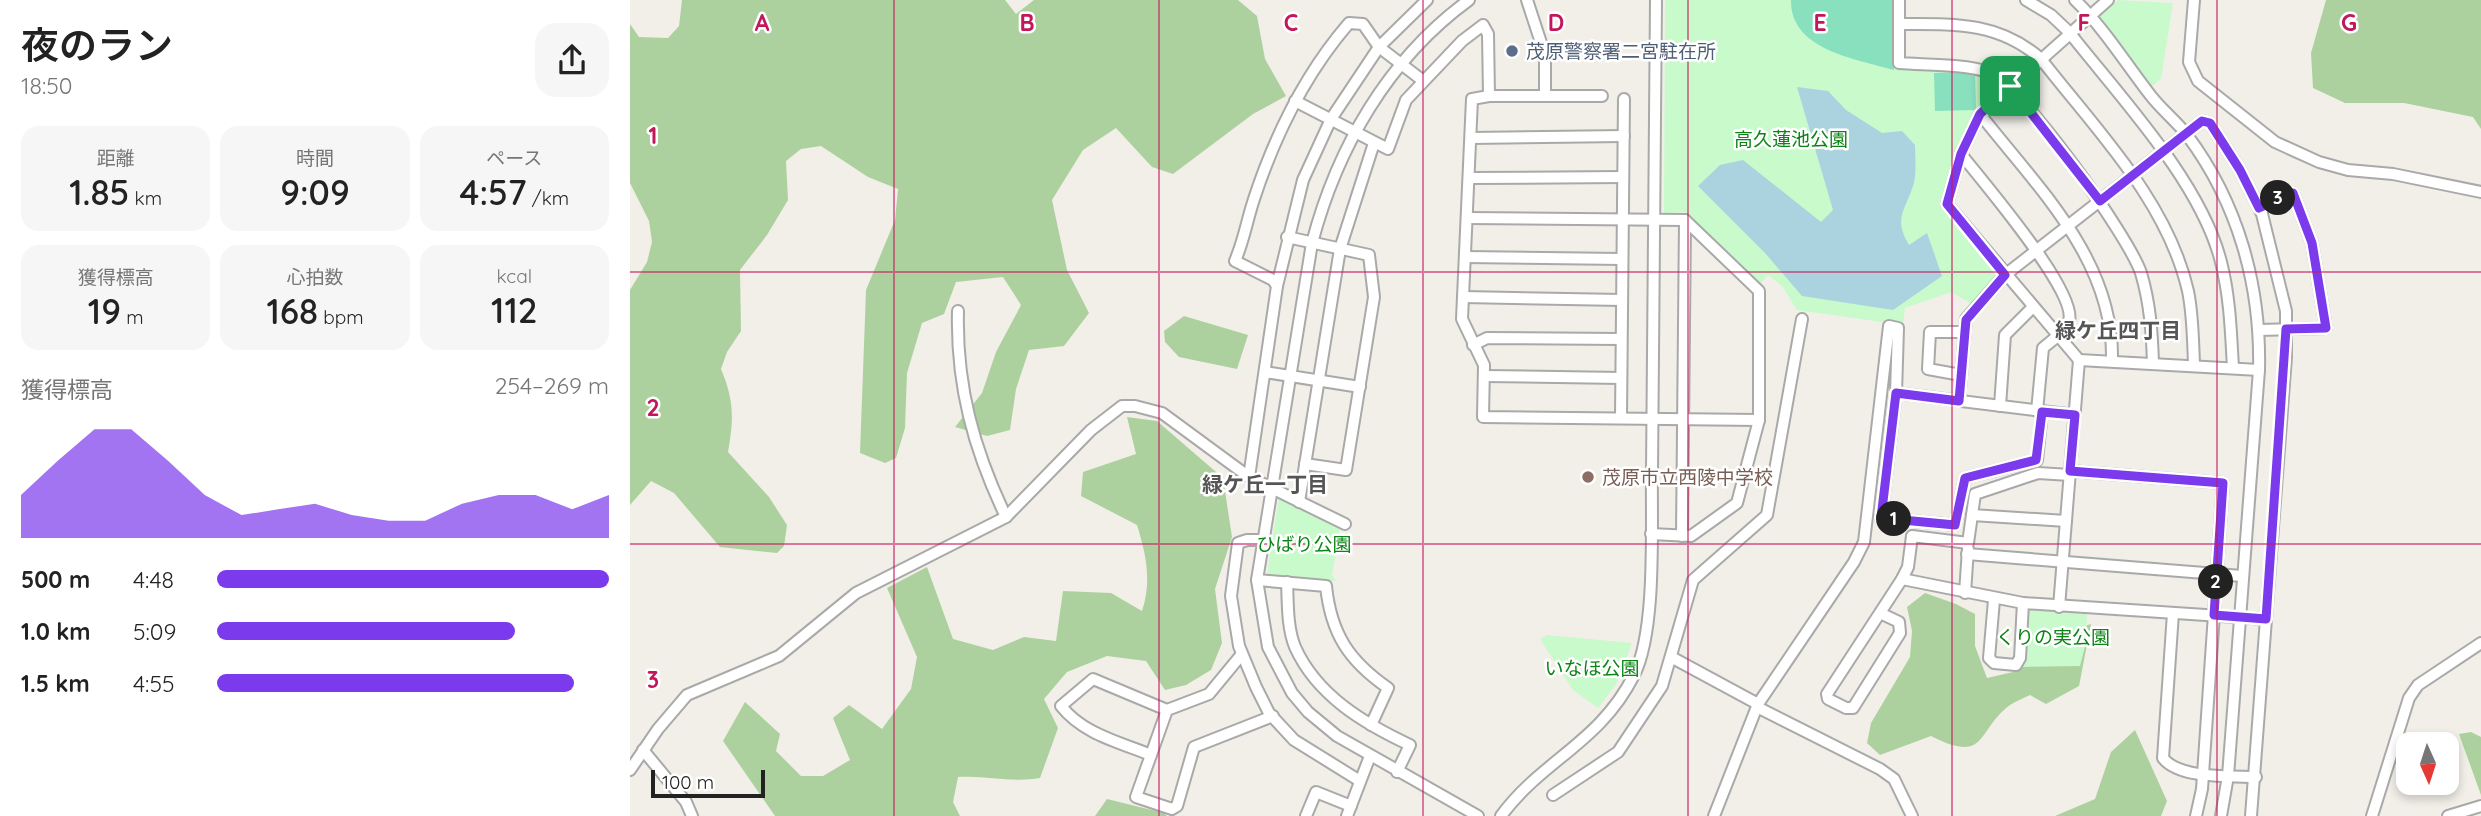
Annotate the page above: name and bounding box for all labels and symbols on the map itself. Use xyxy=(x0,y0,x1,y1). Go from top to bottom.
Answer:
text: A xyxy=(755,8,770,37)
text: B xyxy=(1019,8,1035,37)
text: C xyxy=(1284,8,1298,37)
text: D xyxy=(1548,8,1564,37)
text: E xyxy=(1813,8,1827,37)
text: F xyxy=(2078,8,2090,37)
text: G xyxy=(2341,8,2357,37)
place label: 茂原警察署二宮駐在所 xyxy=(1526,39,1716,63)
marker: 茂原警察署二宮駐在所 xyxy=(1504,43,1520,59)
pin xyxy=(1980,56,2040,116)
text: 1 xyxy=(649,121,657,150)
park label: 高久蓮池公園 xyxy=(1734,127,1848,151)
pin: 3 xyxy=(2260,180,2296,216)
district label: 緑ケ丘四丁目 xyxy=(2055,317,2181,343)
text: 2 xyxy=(646,393,660,422)
place label: 茂原市立西陵中学校 xyxy=(1602,465,1773,489)
marker: 茂原市立西陵中学校 xyxy=(1580,469,1596,485)
district label: 緑ケ丘一丁目 xyxy=(1202,471,1328,497)
pin: 1 xyxy=(1876,502,1912,536)
park label: ひばり公園 xyxy=(1256,532,1352,556)
pin: 2 xyxy=(2198,564,2234,600)
park label: くりの実公園 xyxy=(1996,625,2110,649)
park label: いなほ公園 xyxy=(1544,656,1640,680)
text: 3 xyxy=(647,665,659,694)
north arrow xyxy=(2396,732,2459,794)
scale bar xyxy=(651,767,765,799)

